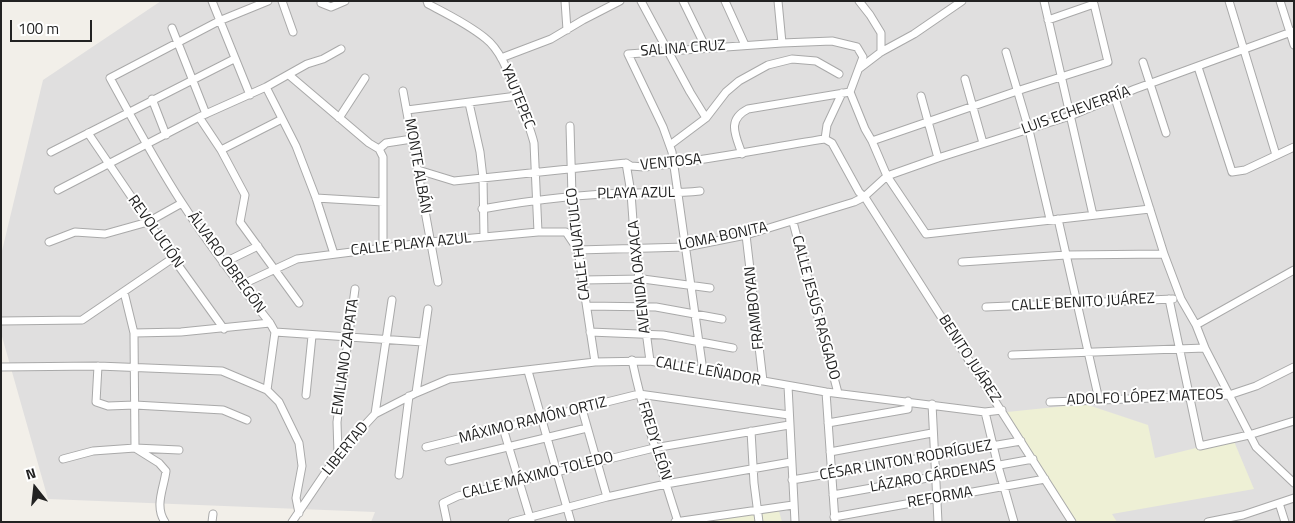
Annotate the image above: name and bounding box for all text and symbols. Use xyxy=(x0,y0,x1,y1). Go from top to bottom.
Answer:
scale bar xyxy=(12,10,95,42)
text: 100 m xyxy=(18,17,59,40)
street label: SALINA CRUZ xyxy=(640,37,726,61)
street label: YAUTEPEC xyxy=(496,62,538,132)
street label: LUIS ECHEVERRÍA xyxy=(1019,83,1133,139)
street label: MONTE ALBÁN xyxy=(400,117,434,215)
street label: VENTOSA xyxy=(639,151,703,175)
street label: PLAYA AZUL xyxy=(597,184,675,204)
street label: CALLE HUATULCO xyxy=(563,187,595,301)
street label: REVOLUCIÓN xyxy=(123,192,187,272)
street label: ÁLVARO OBREGÓN xyxy=(183,209,269,317)
street label: AVENIDA OAXACA xyxy=(625,219,655,335)
street label: LOMA BONITA xyxy=(677,219,769,255)
street label: CALLE PLAYA AZUL xyxy=(350,230,472,260)
street label: CALLE JESÚS RASGADO xyxy=(787,234,843,382)
street label: FRAMBOYAN xyxy=(742,265,768,351)
street label: CALLE BENITO JUÁREZ xyxy=(1011,290,1155,316)
street label: EMILIANO ZAPATA xyxy=(329,298,363,416)
street label: BENITO JUÁREZ xyxy=(934,312,1004,406)
street label: CALLE LEÑADOR xyxy=(654,354,762,390)
street label: ADOLFO LÓPEZ MATEOS xyxy=(1066,386,1224,410)
street label: MÁXIMO RAMÓN ORTIZ xyxy=(457,394,609,448)
street label: FREDY LEÓN xyxy=(633,399,675,483)
street label: LIBERTAD xyxy=(319,419,373,479)
street label: CÉSAR LINTON RODRÍGUEZ xyxy=(818,437,994,485)
street label: CALLE MÁXIMO TOLEDO xyxy=(461,449,615,503)
street label: LÁZARO CÁRDENAS xyxy=(869,457,997,497)
text: N xyxy=(23,462,38,485)
north arrow xyxy=(10,463,60,513)
street label: REFORMA xyxy=(906,483,974,513)

